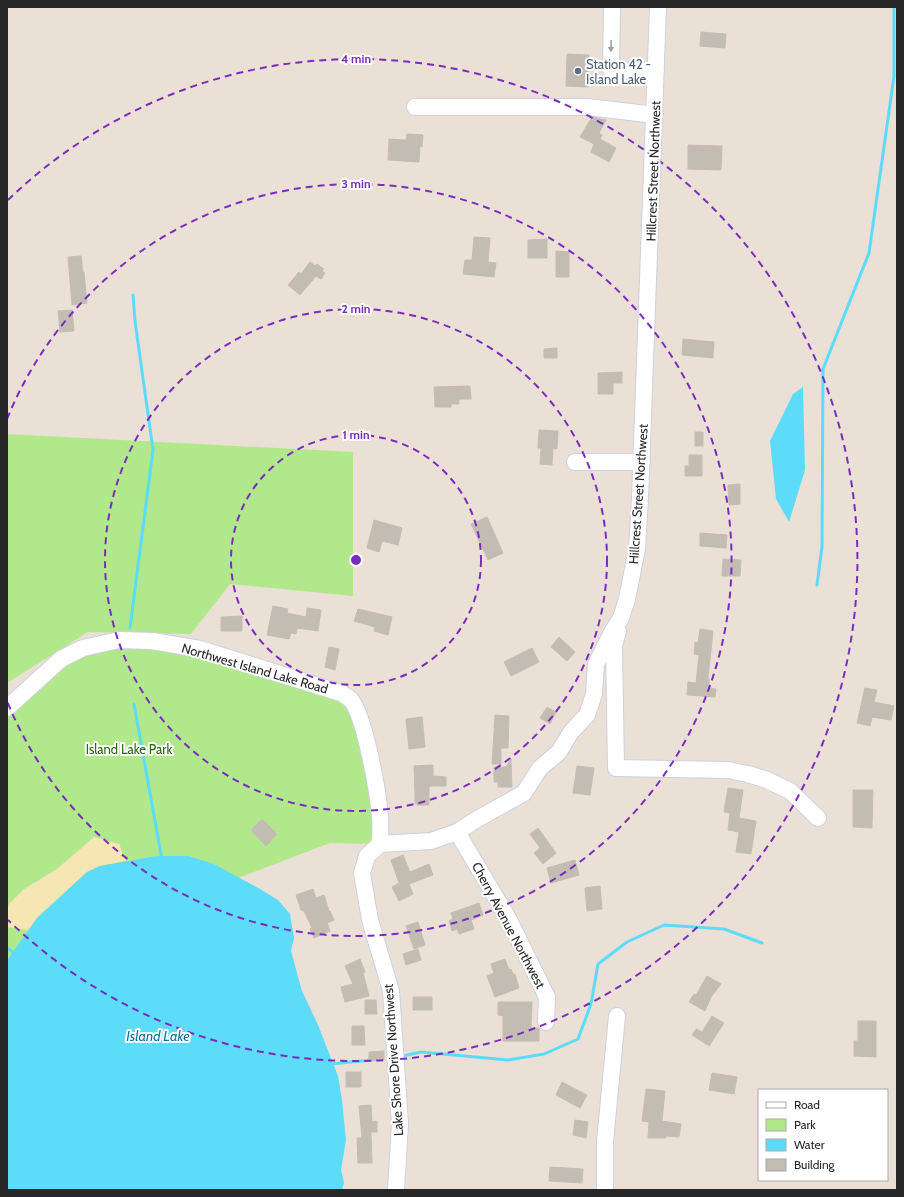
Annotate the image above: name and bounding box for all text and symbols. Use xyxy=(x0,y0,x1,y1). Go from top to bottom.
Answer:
one-way arrow xyxy=(608,40,614,53)
text: 4 min xyxy=(341,51,371,66)
place label: Station 42 - Island Lake xyxy=(586,56,651,87)
marker: Station 42 - Island Lake xyxy=(573,66,583,76)
street label: Hillcrest Street Northwest xyxy=(643,100,663,242)
text: 3 min xyxy=(341,176,371,191)
text: 2 min xyxy=(342,301,370,316)
street label: Hillcrest Street Northwest xyxy=(625,423,651,565)
text: 1 min xyxy=(342,427,370,442)
centre of rings xyxy=(349,553,363,567)
street label: Northwest Island Lake Road xyxy=(180,639,330,697)
park label: Island Lake Park xyxy=(86,741,172,757)
street label: Cherry Avenue Northwest xyxy=(469,859,549,991)
street label: Lake Shore Drive Northwest xyxy=(380,983,406,1137)
water label: Island Lake xyxy=(126,1027,190,1045)
legend xyxy=(758,1089,888,1181)
text: Road xyxy=(794,1097,820,1112)
text: Park xyxy=(794,1117,816,1132)
text: Water xyxy=(794,1137,825,1152)
text: Building xyxy=(794,1157,836,1172)

